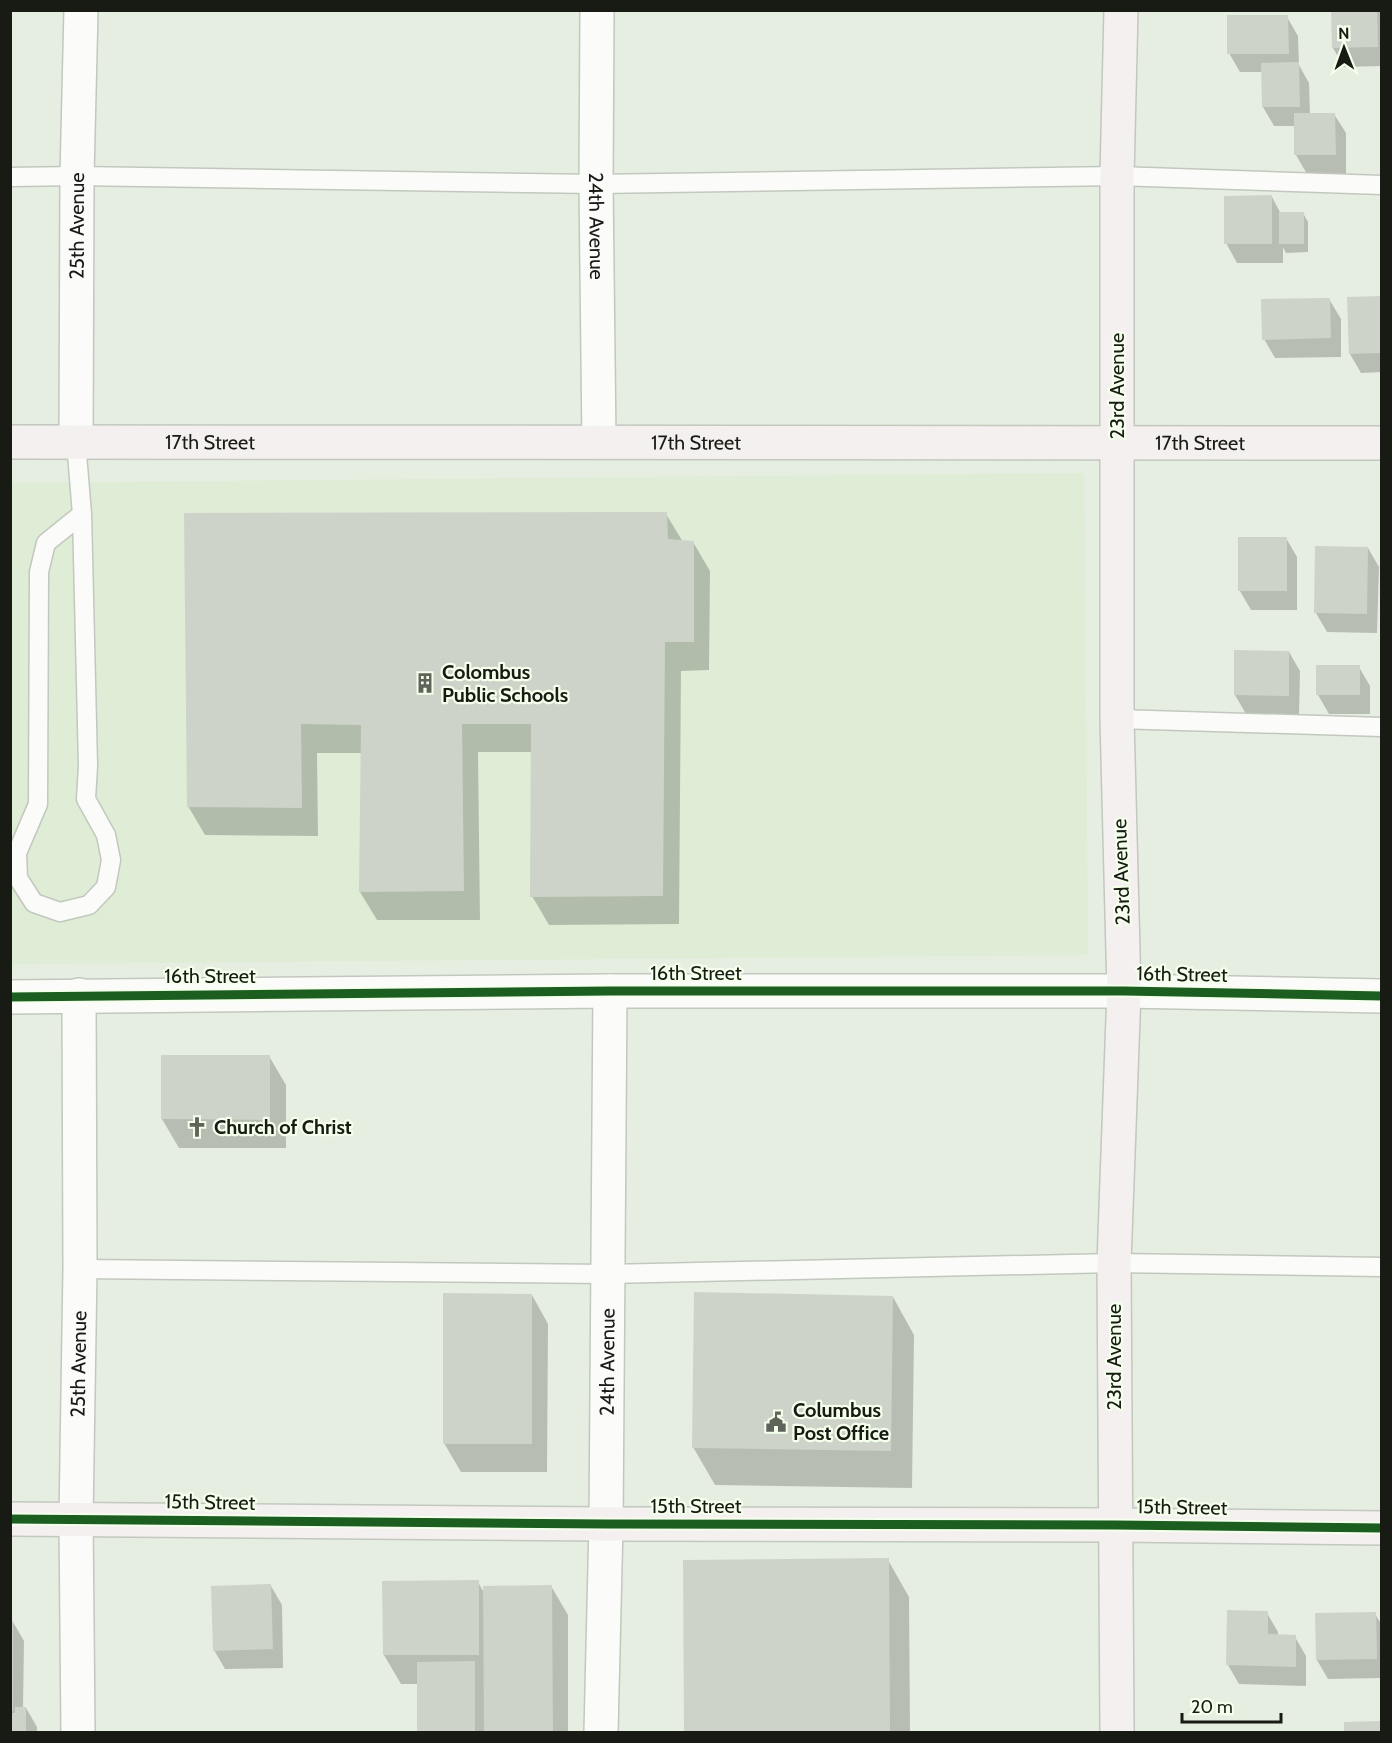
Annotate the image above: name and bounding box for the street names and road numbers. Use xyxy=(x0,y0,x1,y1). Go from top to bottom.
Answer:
street label: 24th Avenue xyxy=(584,172,609,280)
street label: 25th Avenue xyxy=(65,173,89,279)
street label: 23rd Avenue xyxy=(1105,333,1129,439)
street label: 17th Street xyxy=(165,430,255,454)
street label: 17th Street xyxy=(651,430,741,455)
street label: 17th Street xyxy=(1155,431,1245,455)
street label: 23rd Avenue xyxy=(1107,818,1135,926)
street label: 16th Street xyxy=(650,961,742,985)
street label: 16th Street xyxy=(1136,961,1228,987)
street label: 16th Street xyxy=(164,964,256,988)
street label: 23rd Avenue xyxy=(1102,1304,1126,1410)
street label: 24th Avenue xyxy=(595,1308,620,1416)
street label: 25th Avenue xyxy=(66,1310,91,1418)
street label: 15th Street xyxy=(164,1489,256,1515)
street label: 15th Street xyxy=(651,1494,742,1518)
street label: 15th Street xyxy=(1136,1494,1228,1520)

